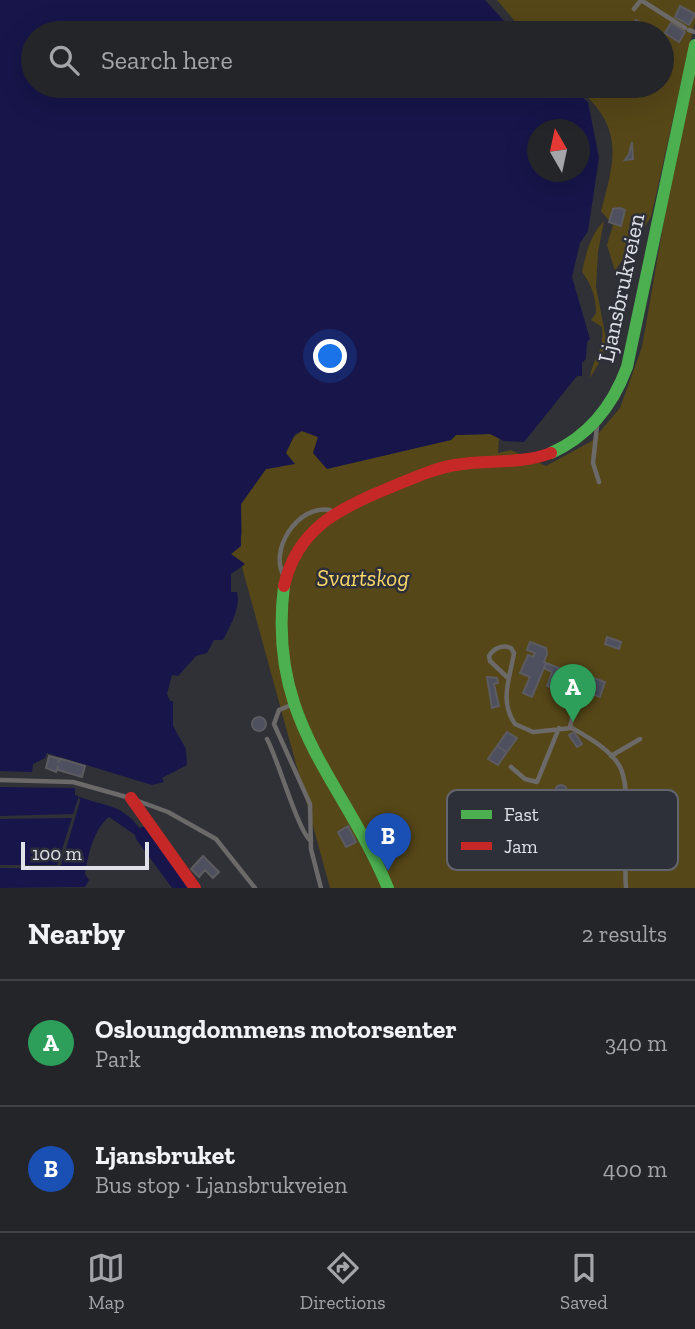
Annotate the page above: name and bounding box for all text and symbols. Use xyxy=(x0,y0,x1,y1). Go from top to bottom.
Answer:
search box xyxy=(21,21,674,98)
icon: search xyxy=(45,41,83,79)
text: Search here xyxy=(101,44,233,76)
north arrow xyxy=(527,119,590,182)
street label: Ljansbrukveien xyxy=(592,211,650,365)
your location xyxy=(313,339,347,373)
park label: Svartskog xyxy=(317,564,409,592)
pin: A xyxy=(550,664,596,722)
legend xyxy=(447,790,678,870)
text: Fast xyxy=(504,803,539,826)
pin: B xyxy=(365,813,411,871)
text: Jam xyxy=(504,835,538,858)
scale bar xyxy=(21,839,149,871)
text: 100 m xyxy=(32,842,82,865)
text: Nearby xyxy=(28,916,125,952)
text: 2 results xyxy=(582,920,667,948)
text: Osloungdommens motorsenter xyxy=(95,1013,457,1045)
text: A xyxy=(43,1029,59,1057)
text: 340 m xyxy=(605,1029,667,1057)
text: Park xyxy=(95,1045,141,1073)
text: Ljansbruket xyxy=(95,1139,235,1171)
text: B xyxy=(44,1155,58,1183)
text: 400 m xyxy=(603,1155,667,1183)
text: Bus stop · Ljansbrukveien xyxy=(95,1171,347,1199)
tab: Map xyxy=(87,1249,125,1314)
tab: Directions xyxy=(300,1249,386,1314)
tab: Saved xyxy=(560,1249,608,1314)

